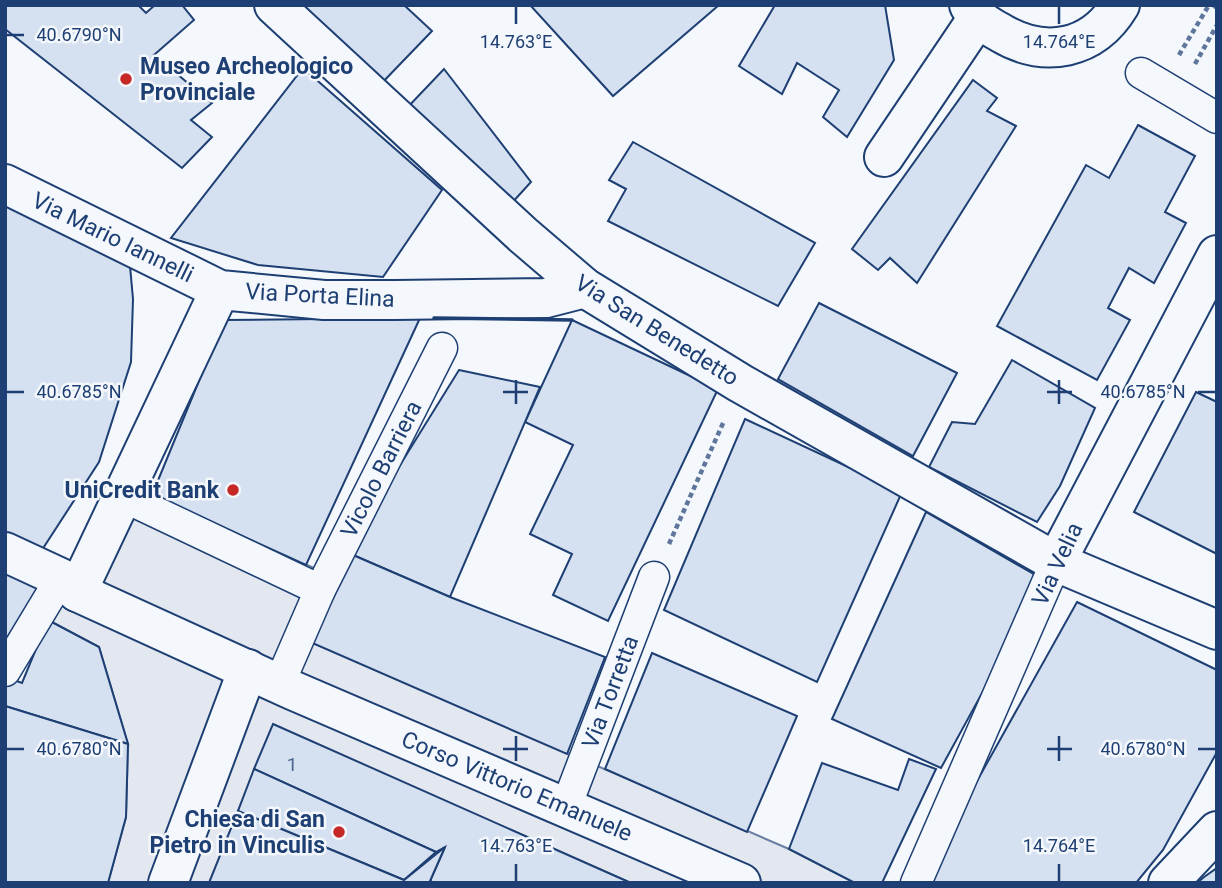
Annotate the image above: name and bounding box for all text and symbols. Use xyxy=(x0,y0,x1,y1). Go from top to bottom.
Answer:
text: 40.6790°N xyxy=(36,24,122,45)
text: 14.763°E xyxy=(480,31,552,52)
text: 14.764°E xyxy=(1023,31,1095,52)
place label: Museo Archeologico Provinciale xyxy=(140,53,353,106)
marker: Museo Archeologico Provinciale xyxy=(118,71,134,87)
street label: Via Mario Iannelli xyxy=(28,187,198,288)
street label: Via San Benedetto xyxy=(570,269,743,392)
street label: Via Porta Elina xyxy=(245,278,395,313)
text: 40.6785°N xyxy=(36,381,122,402)
text: 40.6785°N xyxy=(1100,381,1186,402)
street label: Vicolo Barriera xyxy=(335,396,427,542)
place label: UniCredit Bank xyxy=(64,477,220,504)
marker: UniCredit Bank xyxy=(225,482,241,498)
street label: Via Velia xyxy=(1027,518,1088,610)
street label: Via Torretta xyxy=(577,632,644,753)
street label: Corso Vittorio Emanuele xyxy=(397,726,636,847)
text: 40.6780°N xyxy=(36,738,122,759)
text: 40.6780°N xyxy=(1100,738,1186,759)
house number: 1 xyxy=(287,753,297,776)
place label: Chiesa di San Pietro in Vinculis xyxy=(150,806,325,859)
marker: Chiesa di San Pietro in Vinculis xyxy=(331,824,347,840)
text: 14.763°E xyxy=(480,835,552,856)
text: 14.764°E xyxy=(1023,835,1095,856)

